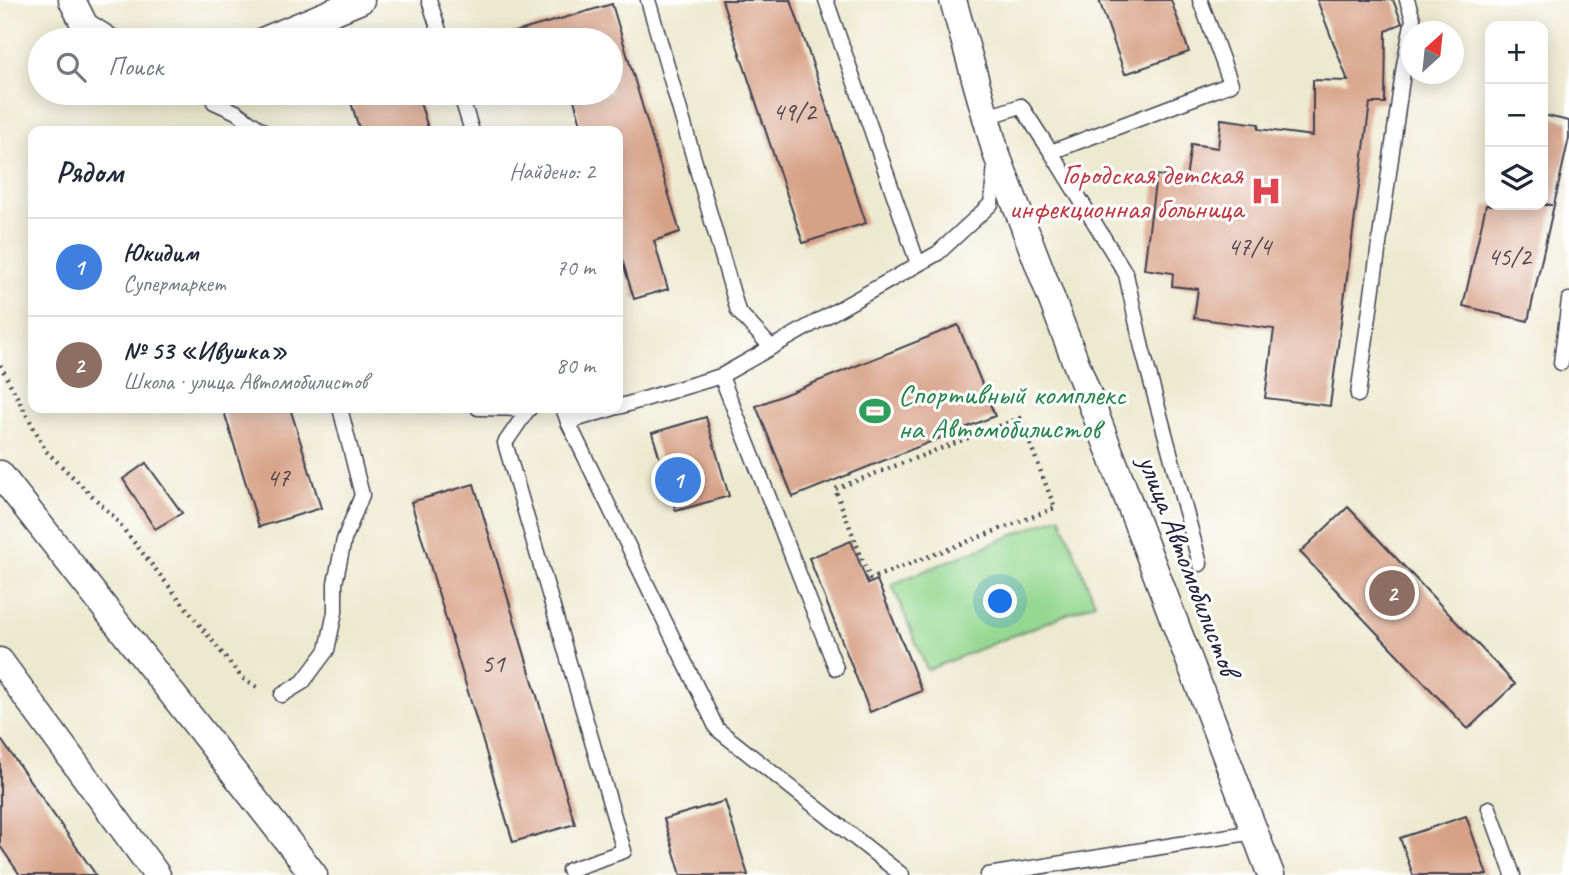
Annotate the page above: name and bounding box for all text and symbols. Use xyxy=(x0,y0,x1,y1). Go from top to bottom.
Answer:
north arrow xyxy=(1401,21,1464,84)
map controls xyxy=(1485,21,1548,210)
button: + xyxy=(1485,21,1548,84)
search box xyxy=(28,28,623,105)
icon: search xyxy=(52,48,90,86)
text: Поиск xyxy=(108,50,163,83)
button: − xyxy=(1485,84,1548,147)
house number: 49/2 xyxy=(772,95,818,128)
button: layers xyxy=(1485,147,1548,210)
text: Рядом xyxy=(56,153,123,191)
place label: Городская детская инфекционная больница xyxy=(1009,155,1246,227)
text: Найдено: 2 xyxy=(509,157,595,186)
hospital icon: Городская детская инфекционная больница xyxy=(1249,174,1283,208)
house number: 47/4 xyxy=(1227,230,1273,263)
text: Юкидим xyxy=(123,236,198,269)
house number: 45/2 xyxy=(1487,240,1533,273)
text: 1 xyxy=(74,253,84,282)
text: 70 m xyxy=(556,253,595,282)
text: Супермаркет xyxy=(123,269,226,298)
text: № 53 «Ивушка» xyxy=(123,334,287,367)
text: 2 xyxy=(74,351,84,380)
text: 80 m xyxy=(556,351,595,380)
text: Школа · улица Автомобилистов xyxy=(123,367,368,396)
place label: Спортивный комплекс на Автомобилистов xyxy=(898,375,1126,447)
sports icon: Спортивный комплекс на Автомобилистов xyxy=(858,394,892,428)
street label: улица Автомобилистов xyxy=(1129,448,1251,687)
pin: 1 xyxy=(655,454,701,506)
house number: 47 xyxy=(266,461,291,494)
pin: 2 xyxy=(1369,567,1415,619)
your location xyxy=(983,584,1017,618)
house number: 51 xyxy=(481,647,506,680)

